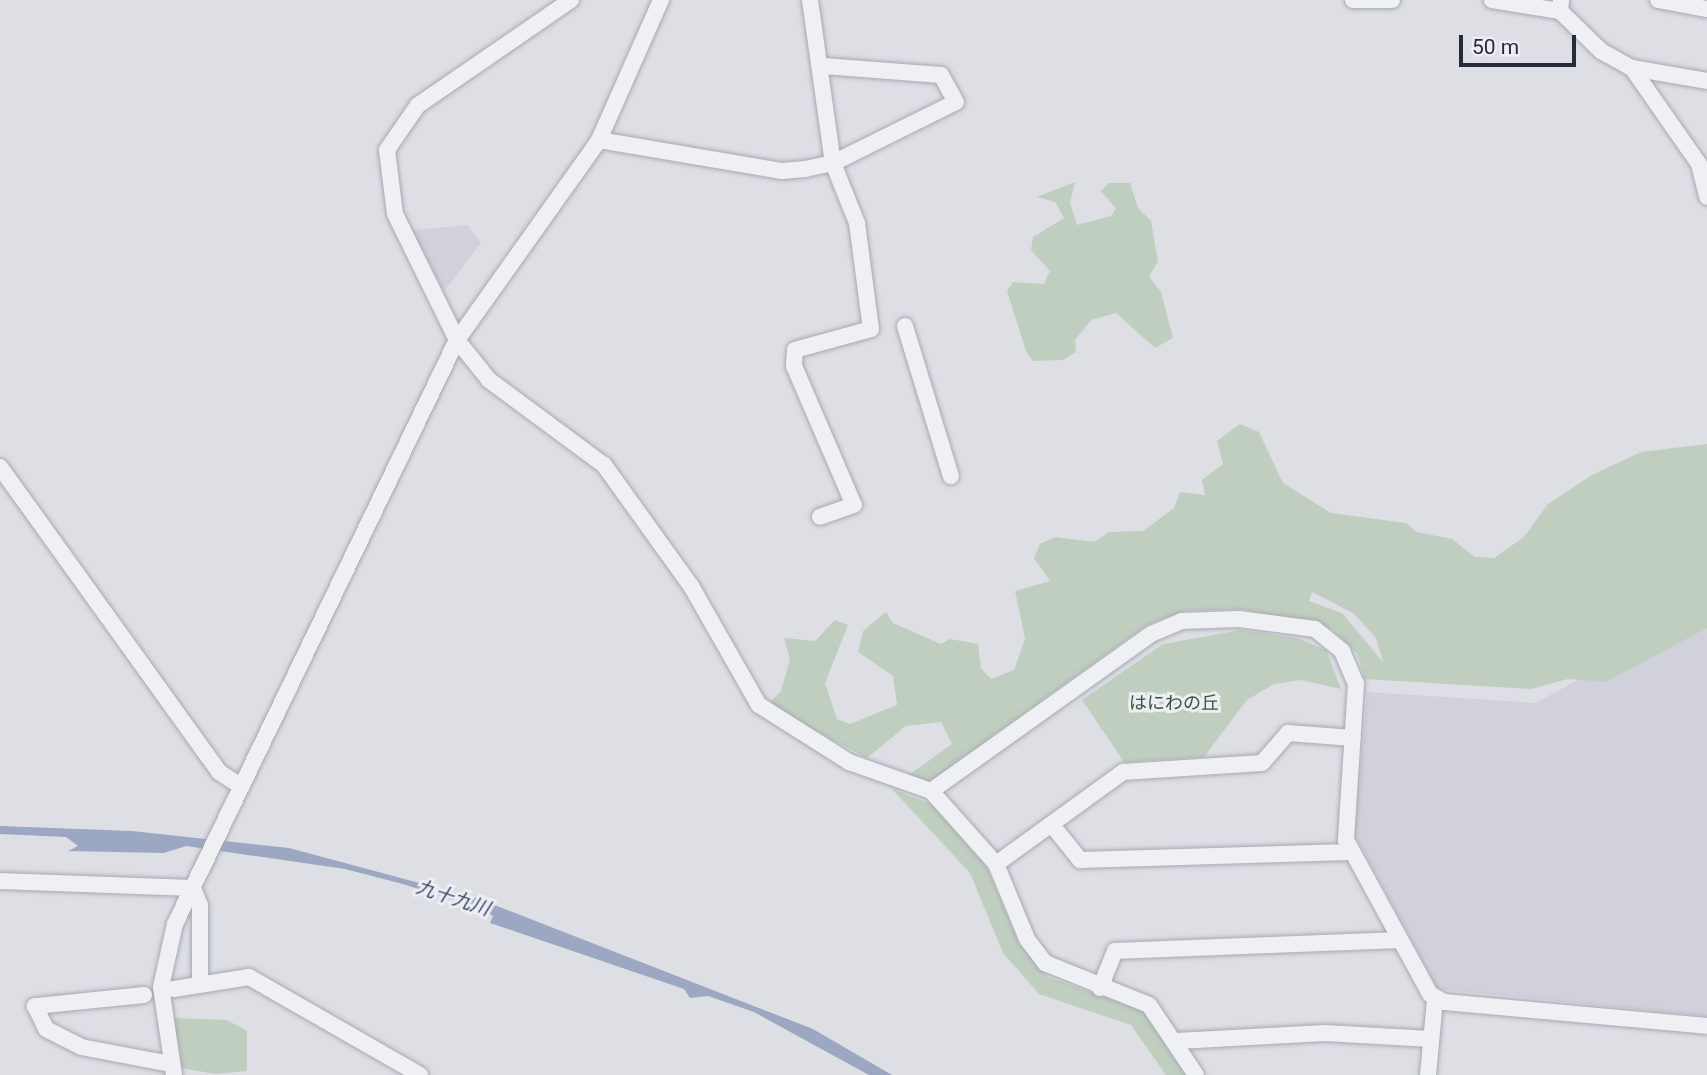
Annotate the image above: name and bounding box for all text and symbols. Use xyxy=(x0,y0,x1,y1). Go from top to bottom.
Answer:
scale bar xyxy=(1462,21,1579,65)
text: 50 m xyxy=(1472,35,1519,59)
park label: はにわの丘 xyxy=(1129,692,1219,714)
water label: 九十九川 xyxy=(413,875,493,921)

